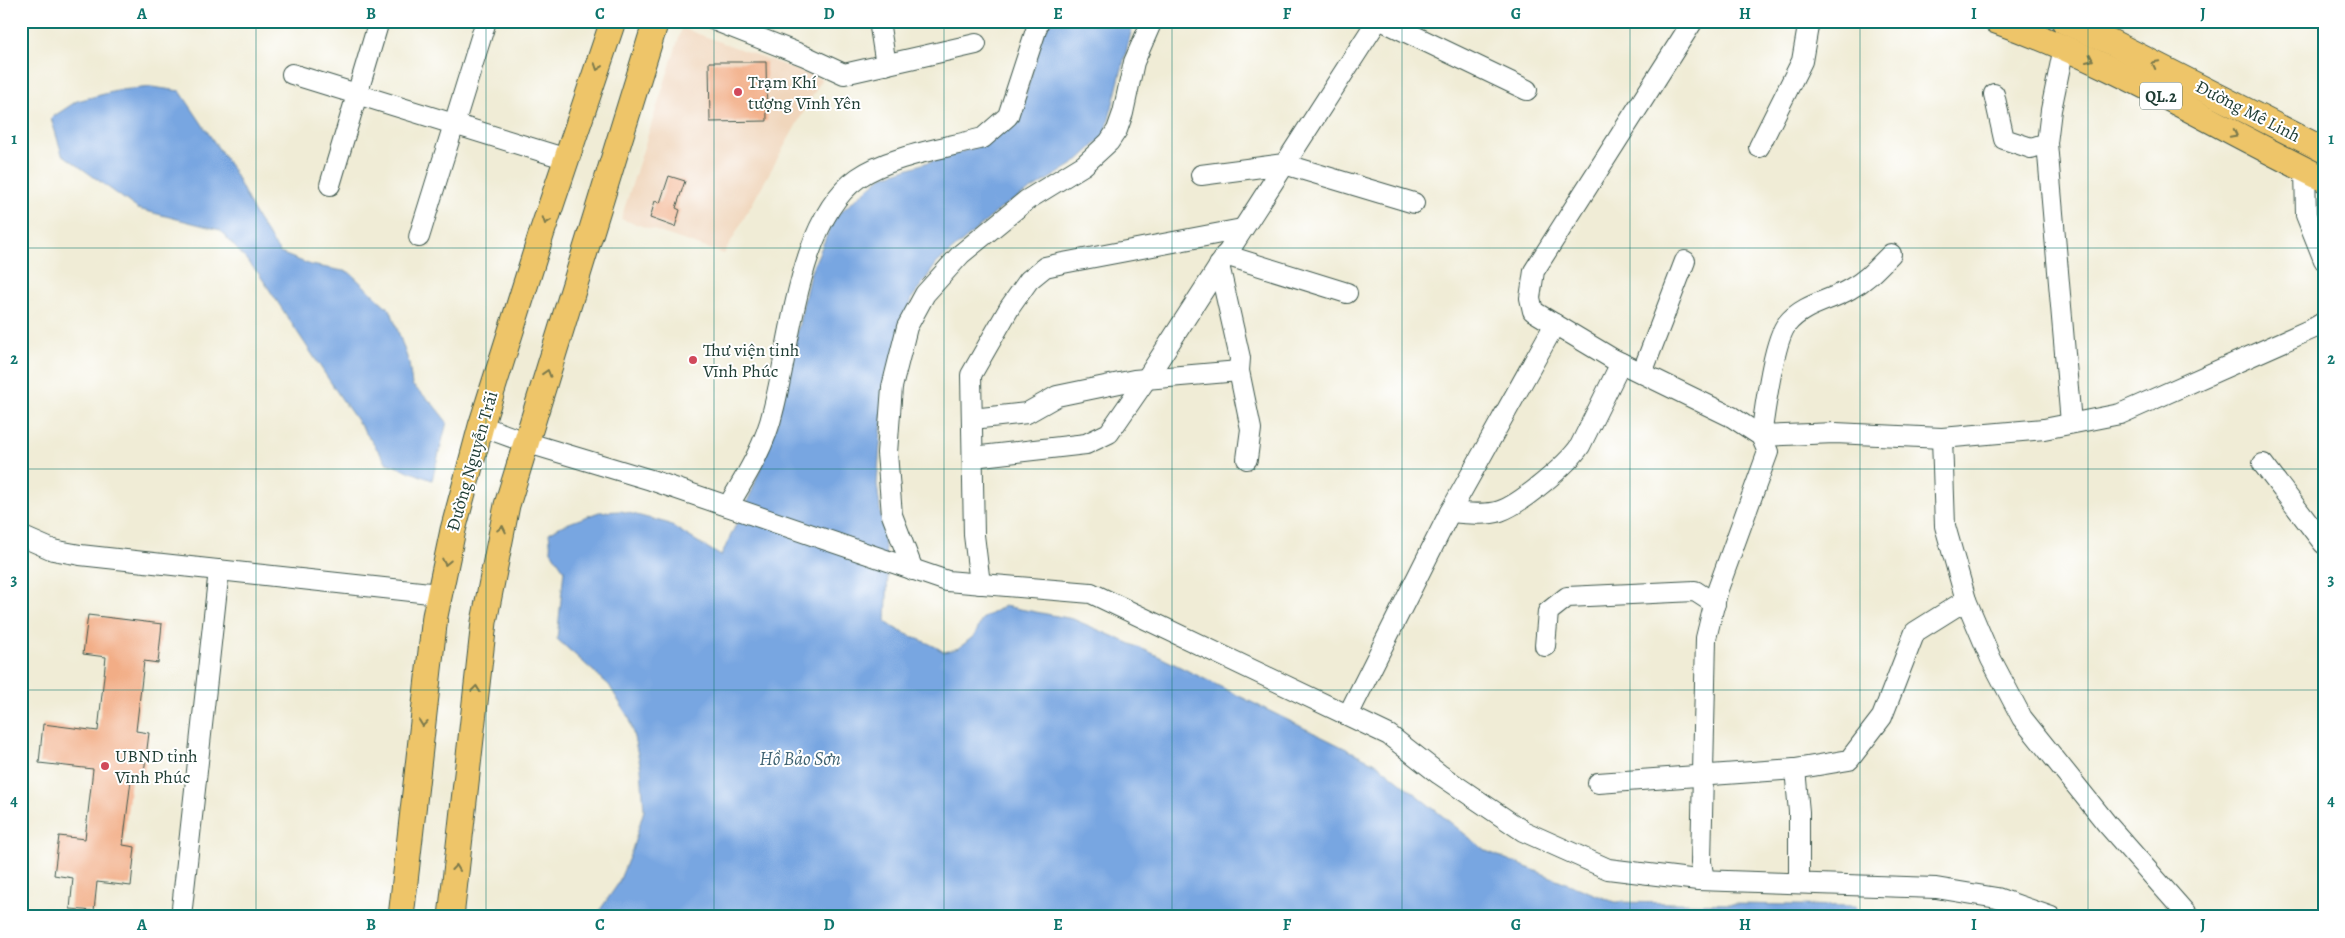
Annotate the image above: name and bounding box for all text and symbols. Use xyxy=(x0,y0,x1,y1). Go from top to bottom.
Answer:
text: A xyxy=(136,3,148,25)
text: B xyxy=(366,3,376,25)
text: C xyxy=(595,3,605,25)
text: D xyxy=(823,3,835,25)
text: E xyxy=(1053,3,1063,25)
text: F xyxy=(1283,3,1292,25)
text: G xyxy=(1511,3,1521,25)
text: H xyxy=(1739,3,1751,25)
text: I xyxy=(1971,3,1977,25)
text: J xyxy=(2200,3,2206,25)
one-way arrow xyxy=(2084,53,2093,63)
one-way arrow xyxy=(2152,60,2161,70)
one-way arrow xyxy=(593,63,603,71)
place label: Trạm Khí tượng Vĩnh Yên xyxy=(748,70,861,115)
street label: Đường Mê Linh xyxy=(2191,74,2305,148)
road number: QL.2 xyxy=(2140,82,2182,110)
marker: Trạm Khí tượng Vĩnh Yên xyxy=(732,86,744,98)
text: 1 xyxy=(11,128,17,150)
one-way arrow xyxy=(2229,128,2238,138)
text: 1 xyxy=(2328,128,2334,150)
one-way arrow xyxy=(542,217,552,225)
place label: Thư viện tỉnh Vĩnh Phúc xyxy=(702,338,800,383)
text: 2 xyxy=(10,348,18,370)
text: 2 xyxy=(2327,348,2335,370)
marker: Thư viện tỉnh Vĩnh Phúc xyxy=(687,354,699,366)
one-way arrow xyxy=(541,369,551,378)
street label: Đường Nguyễn Trãi xyxy=(441,388,503,534)
one-way arrow xyxy=(497,525,507,534)
one-way arrow xyxy=(441,557,451,566)
text: 3 xyxy=(11,569,18,591)
text: 3 xyxy=(2328,569,2335,591)
one-way arrow xyxy=(470,685,481,693)
one-way arrow xyxy=(418,719,429,727)
place label: UBND tỉnh Vĩnh Phúc xyxy=(114,744,198,789)
water label: Hồ Bảo Sơn xyxy=(759,746,841,772)
marker: UBND tỉnh Vĩnh Phúc xyxy=(99,760,111,772)
text: 4 xyxy=(10,790,18,812)
text: 4 xyxy=(2327,790,2335,812)
one-way arrow xyxy=(450,864,461,872)
text: A xyxy=(136,914,148,936)
text: B xyxy=(366,914,376,936)
text: C xyxy=(595,914,605,936)
text: D xyxy=(823,914,835,936)
text: E xyxy=(1053,914,1063,936)
text: F xyxy=(1283,914,1292,936)
text: G xyxy=(1511,914,1521,936)
text: H xyxy=(1739,914,1751,936)
text: I xyxy=(1971,914,1977,936)
text: J xyxy=(2200,914,2206,936)

